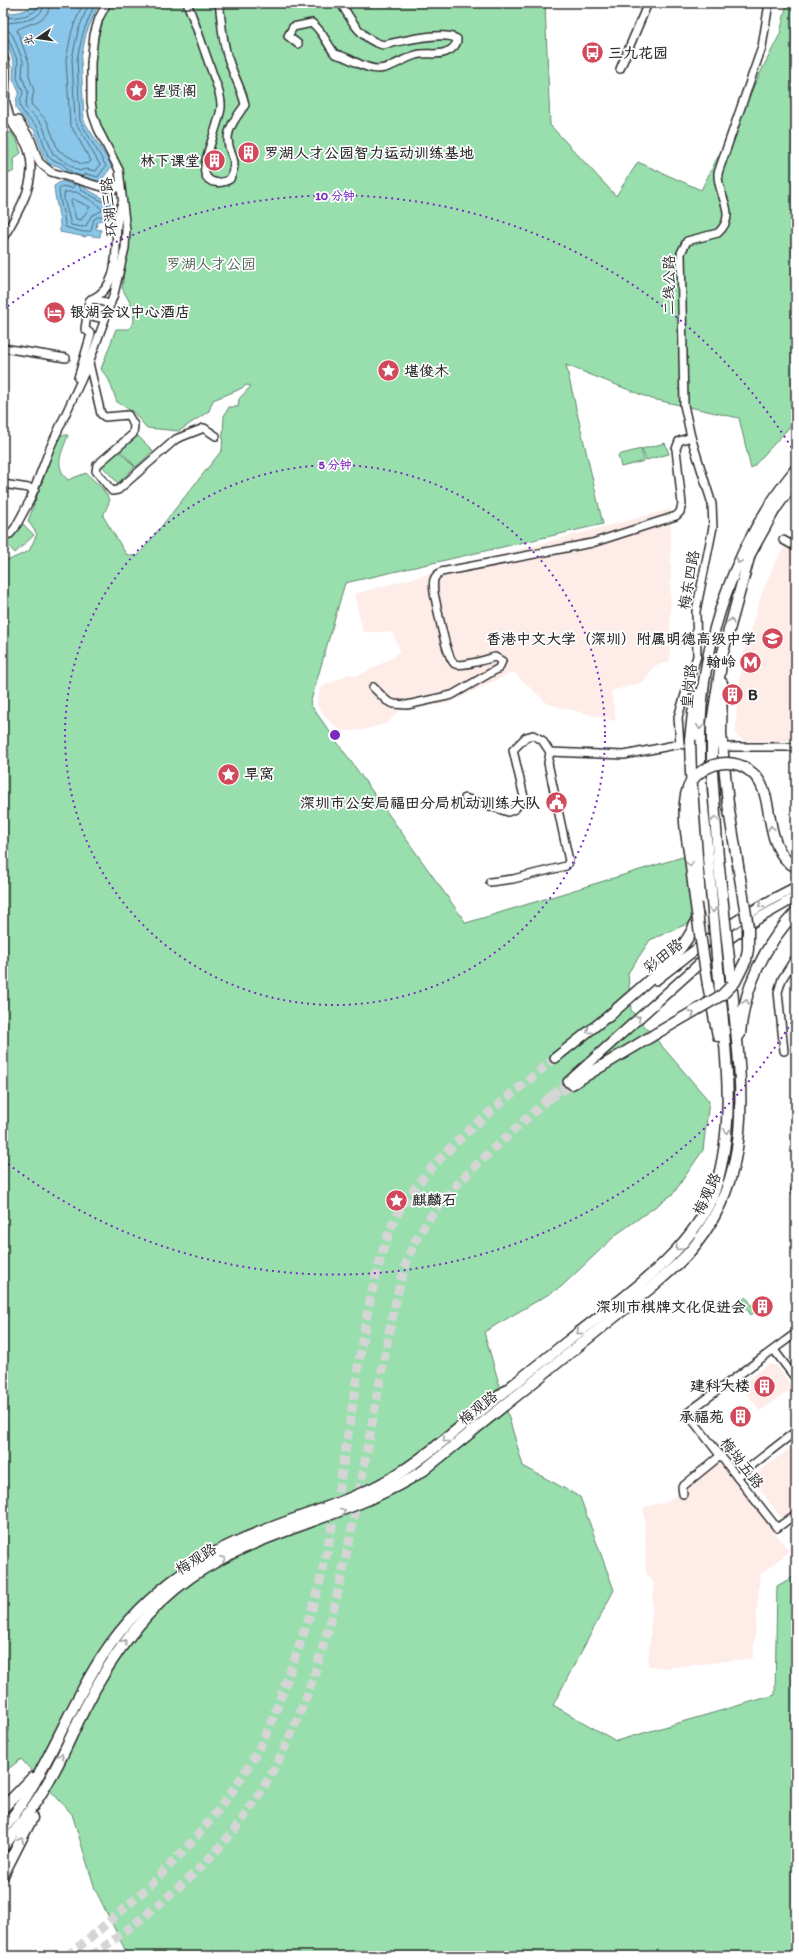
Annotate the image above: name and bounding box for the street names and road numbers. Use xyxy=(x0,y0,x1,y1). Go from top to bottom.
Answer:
street label: 环湖三路 xyxy=(97,176,121,238)
street label: 二线公路 xyxy=(660,255,678,315)
street label: 梅东四路 xyxy=(675,549,703,611)
street label: 皇岗路 xyxy=(678,663,700,709)
street label: 彩田路 xyxy=(640,935,686,977)
street label: 梅观路 xyxy=(689,1170,725,1218)
street label: 梅观路 xyxy=(455,1387,501,1429)
street label: 梅坳五路 xyxy=(716,1434,768,1492)
street label: 梅观路 xyxy=(172,1539,220,1579)

